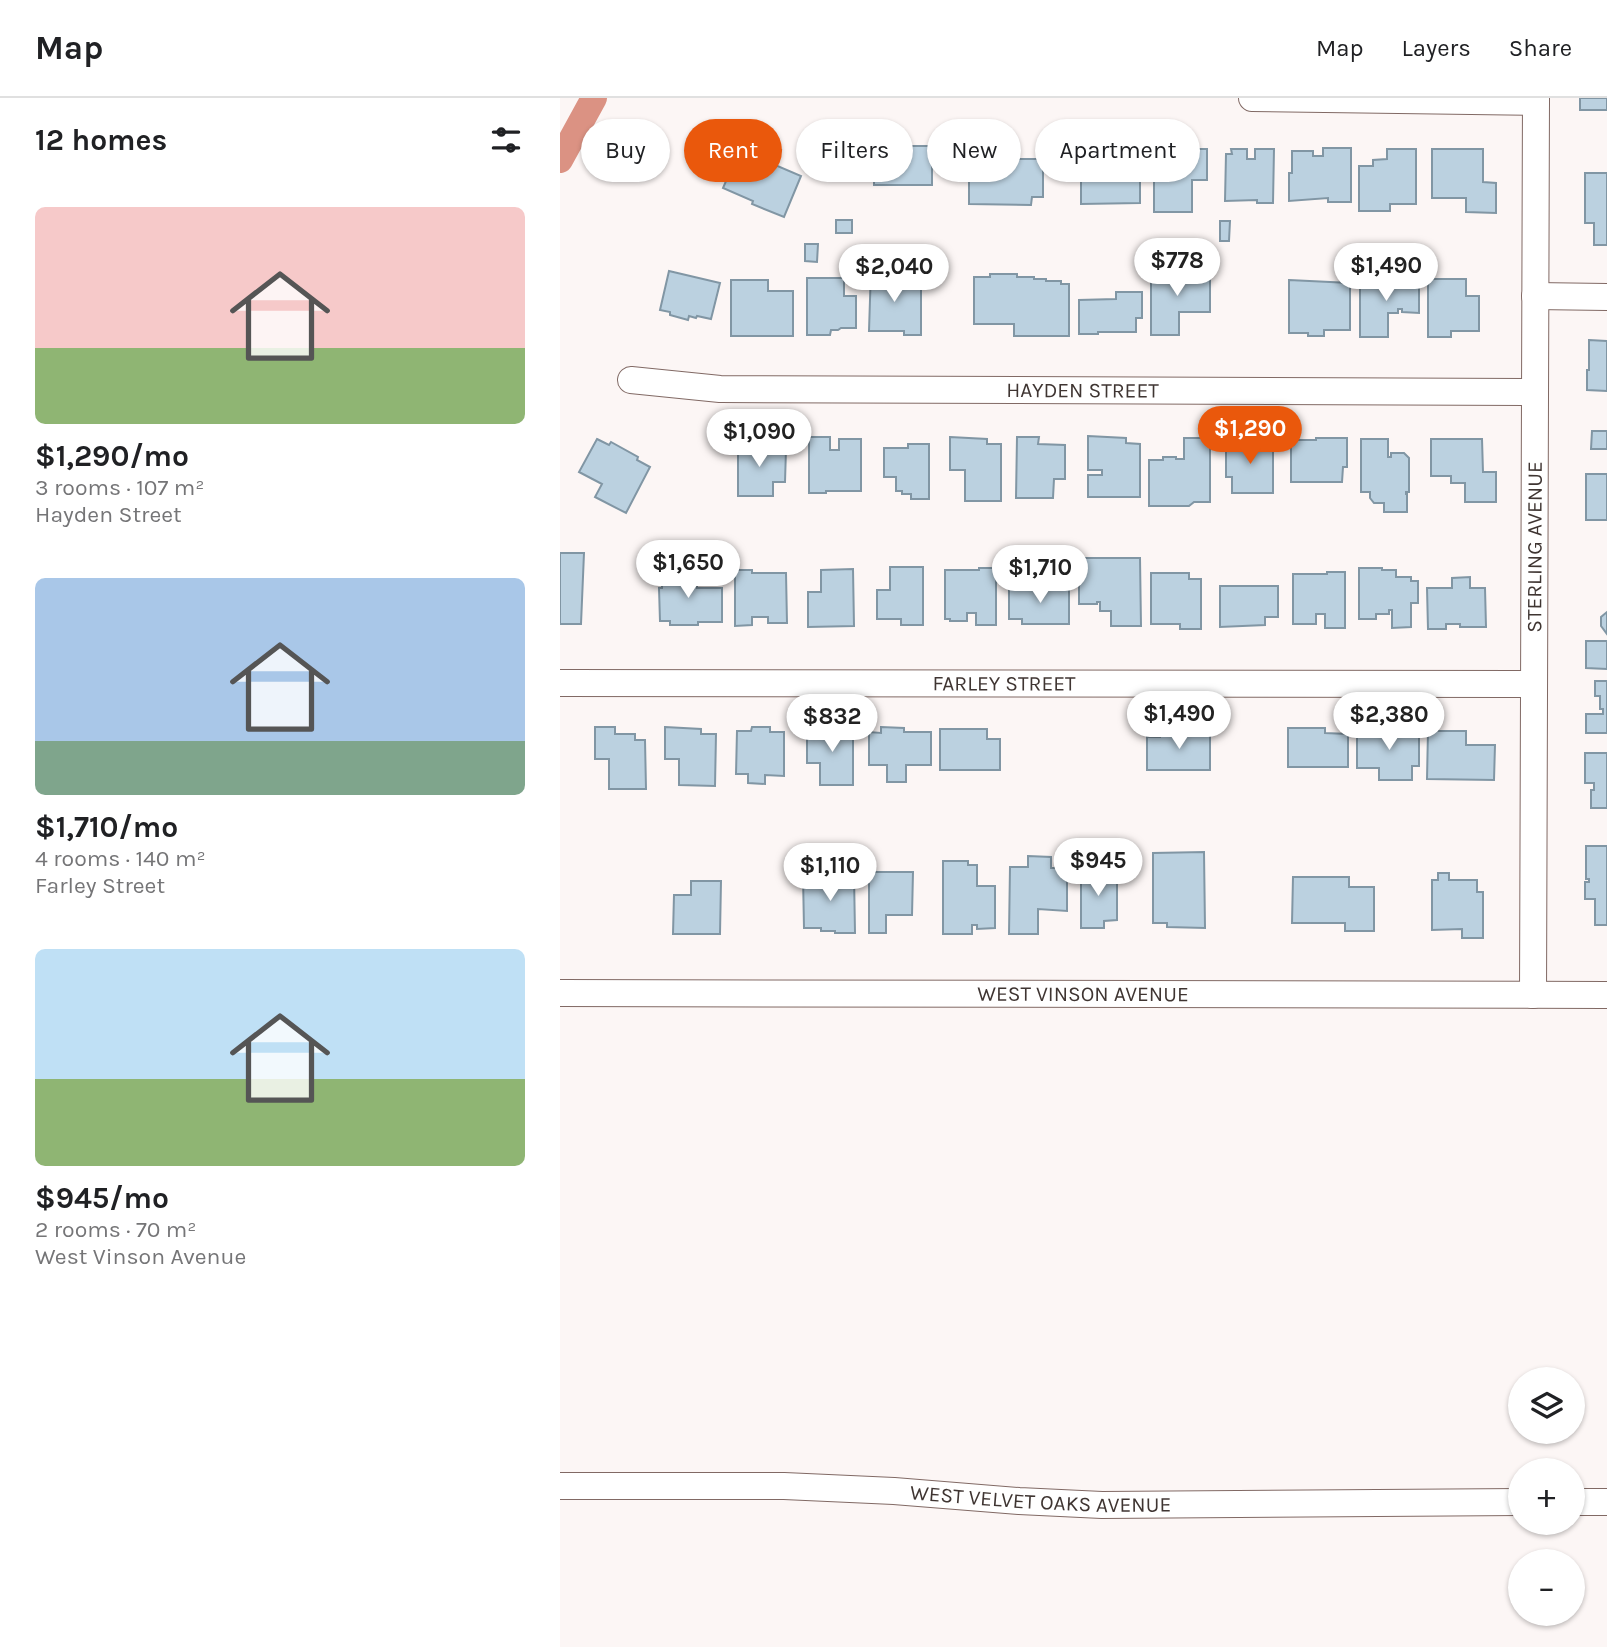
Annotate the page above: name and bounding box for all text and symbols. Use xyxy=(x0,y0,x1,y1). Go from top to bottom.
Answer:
text: Map xyxy=(35,29,103,67)
text: Map xyxy=(1316,34,1364,62)
text: Layers xyxy=(1402,34,1471,62)
text: Share xyxy=(1509,34,1572,62)
chip: Buy xyxy=(581,119,670,182)
chip: Rent xyxy=(684,119,782,182)
chip: Filters xyxy=(796,119,913,182)
chip: New xyxy=(927,119,1021,182)
chip: Apartment xyxy=(1035,119,1200,182)
icon: filters xyxy=(487,121,525,159)
text: 12 homes xyxy=(35,122,167,158)
pin: $778 xyxy=(1136,238,1218,298)
pin: $2,040 xyxy=(837,244,951,304)
pin: $1,490 xyxy=(1329,244,1443,303)
text: $778 xyxy=(1150,247,1204,274)
text: $1,490 xyxy=(1350,252,1422,279)
icon: home xyxy=(217,253,343,379)
text: $2,040 xyxy=(855,253,933,280)
street label: HAYDEN STREET xyxy=(1006,378,1159,403)
pin: $1,290 xyxy=(1193,406,1307,466)
pin: $1,090 xyxy=(702,410,816,469)
text: $1,290 xyxy=(1214,415,1286,442)
text: $1,090 xyxy=(723,418,796,445)
text: $1,290/mo xyxy=(35,438,189,474)
street label: STERLING AVENUE xyxy=(1522,461,1547,633)
text: 3 rooms · 107 m² xyxy=(35,474,204,501)
text: Hayden Street xyxy=(35,501,182,528)
pin: $1,650 xyxy=(631,540,745,600)
pin: $1,710 xyxy=(983,546,1097,605)
text: $1,650 xyxy=(652,549,724,576)
text: $1,710 xyxy=(1008,554,1072,581)
icon: home xyxy=(217,624,343,750)
street label: FARLEY STREET xyxy=(932,671,1076,696)
pin: $1,490 xyxy=(1122,692,1236,751)
pin: $2,380 xyxy=(1332,692,1446,752)
pin: $832 xyxy=(791,694,873,754)
text: $1,490 xyxy=(1143,700,1215,727)
text: $2,380 xyxy=(1349,701,1429,728)
text: $832 xyxy=(803,703,861,730)
text: $1,710/mo xyxy=(35,809,178,845)
pin: $945 xyxy=(1057,838,1139,898)
pin: $1,110 xyxy=(773,844,887,903)
text: 4 rooms · 140 m² xyxy=(35,845,206,872)
text: $945 xyxy=(1070,847,1126,874)
text: $1,110 xyxy=(800,852,860,879)
text: Farley Street xyxy=(35,872,165,899)
street label: WEST VINSON AVENUE xyxy=(977,982,1189,1006)
icon: home xyxy=(217,995,343,1121)
text: $945/mo xyxy=(35,1180,169,1216)
text: 2 rooms · 70 m² xyxy=(35,1216,197,1243)
text: West Vinson Avenue xyxy=(35,1243,246,1270)
map controls xyxy=(1508,1367,1585,1626)
button: layers xyxy=(1508,1367,1585,1444)
button: + xyxy=(1508,1458,1585,1535)
street label: WEST VELVET OAKS AVENUE xyxy=(909,1480,1171,1517)
button: − xyxy=(1508,1549,1585,1626)

